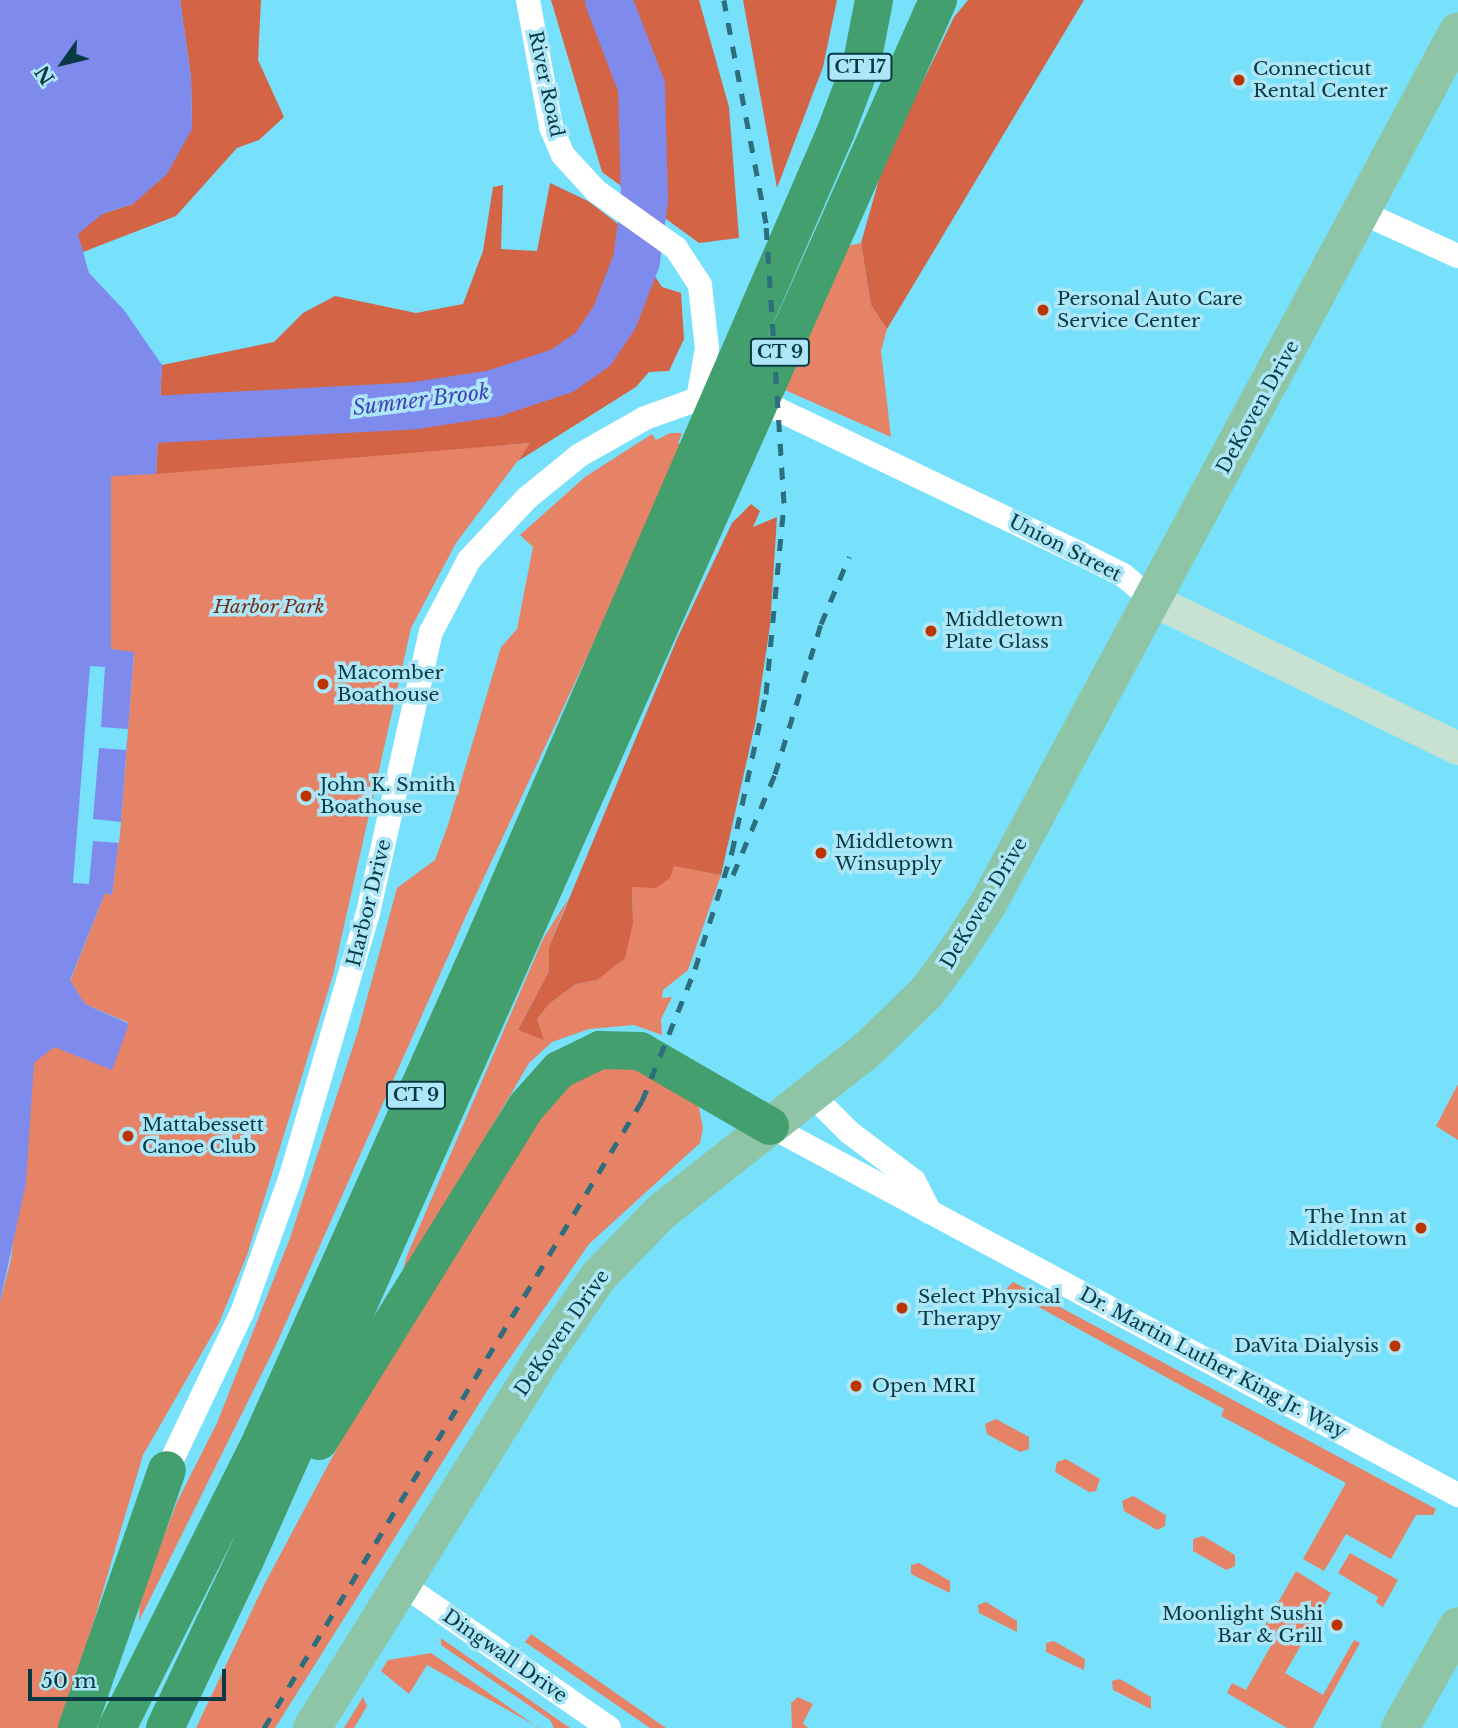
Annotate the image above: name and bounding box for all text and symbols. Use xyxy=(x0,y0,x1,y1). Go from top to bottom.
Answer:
north arrow xyxy=(28,28,98,98)
street label: River Road xyxy=(524,29,568,139)
road number: CT 17 xyxy=(827,52,893,82)
place label: Connecticut Rental Center xyxy=(1253,58,1388,102)
text: N xyxy=(31,61,60,89)
marker: Connecticut Rental Center xyxy=(1231,72,1247,88)
place label: Personal Auto Care Service Center xyxy=(1057,288,1243,332)
marker: Personal Auto Care Service Center xyxy=(1035,302,1051,318)
street label: DeKoven Drive xyxy=(1212,336,1304,478)
road number: CT 9 xyxy=(748,338,812,366)
water label: Sumner Brook xyxy=(351,379,491,421)
street label: Union Street xyxy=(1005,510,1125,586)
park label: Harbor Park xyxy=(213,596,325,618)
place label: Middletown Plate Glass xyxy=(945,609,1063,653)
marker: Middletown Plate Glass xyxy=(923,623,939,639)
place label: Macomber Boathouse xyxy=(337,662,444,706)
marker: Macomber Boathouse xyxy=(315,676,331,692)
place label: John K. Smith Boathouse xyxy=(320,774,456,818)
marker: John K. Smith Boathouse xyxy=(298,788,314,804)
place label: Middletown Winsupply xyxy=(835,831,953,875)
street label: DeKoven Drive xyxy=(936,833,1032,973)
street label: Harbor Drive xyxy=(342,837,396,969)
marker: Middletown Winsupply xyxy=(813,845,829,861)
road number: CT 9 xyxy=(384,1080,448,1110)
place label: Mattabessett Canoe Club xyxy=(142,1114,264,1158)
marker: Mattabessett Canoe Club xyxy=(120,1128,136,1144)
place label: The Inn at Middletown xyxy=(1289,1206,1407,1250)
marker: The Inn at Middletown xyxy=(1413,1220,1429,1236)
street label: DeKoven Drive xyxy=(510,1266,614,1400)
street label: Dr. Martin Luther King Jr. Way xyxy=(1075,1282,1351,1444)
place label: Select Physical Therapy xyxy=(918,1286,1061,1330)
marker: Select Physical Therapy xyxy=(892,1298,912,1318)
place label: DaVita Dialysis xyxy=(1234,1335,1379,1357)
marker: DaVita Dialysis xyxy=(1385,1336,1405,1356)
place label: Open MRI xyxy=(872,1375,976,1397)
marker: Open MRI xyxy=(846,1376,866,1396)
place label: Moonlight Sushi Bar & Grill xyxy=(1162,1603,1323,1647)
street label: Dingwall Drive xyxy=(439,1605,571,1707)
marker: Moonlight Sushi Bar & Grill xyxy=(1329,1617,1345,1633)
scale bar xyxy=(32,1654,229,1698)
text: 50 m xyxy=(41,1668,96,1694)

